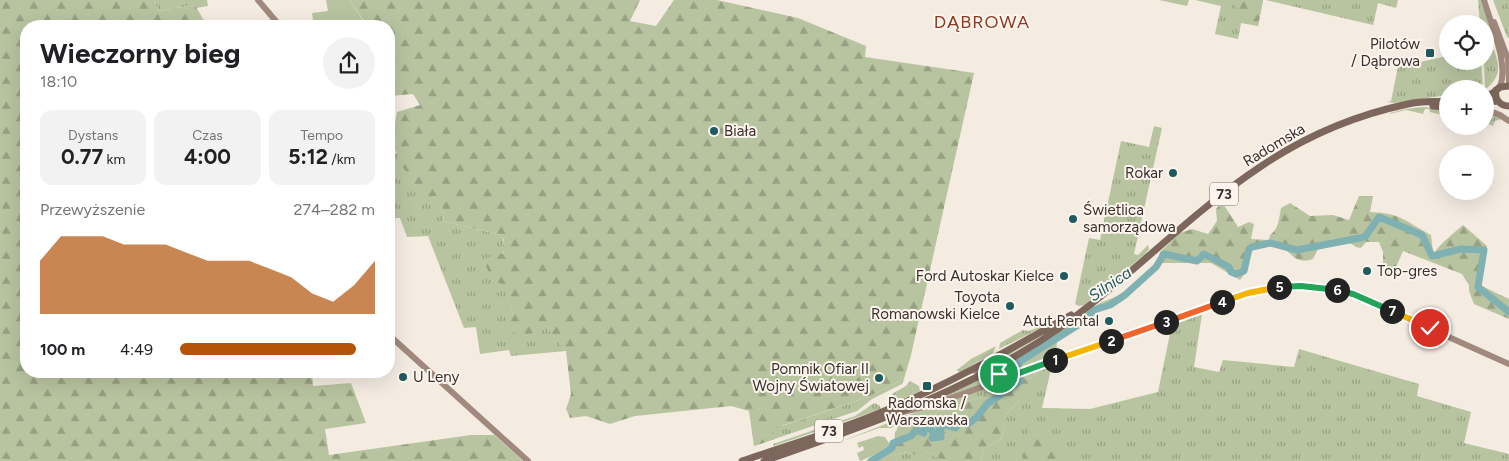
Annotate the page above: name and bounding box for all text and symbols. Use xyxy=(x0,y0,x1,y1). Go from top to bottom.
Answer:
district label: DĄBROWA xyxy=(934,11,1030,33)
map controls xyxy=(1439,15,1494,200)
button: locate xyxy=(1439,15,1494,70)
place label: Pilotów / Dąbrowa xyxy=(1351,35,1420,70)
text: Wieczorny bieg xyxy=(40,36,241,70)
button: share xyxy=(323,37,375,89)
marker: Pilotów / Dąbrowa xyxy=(1424,47,1436,59)
text: 18:10 xyxy=(40,72,77,91)
button: + xyxy=(1439,80,1494,135)
street label: Radomska xyxy=(1240,120,1308,170)
place label: Biała xyxy=(724,122,756,140)
marker: Biała xyxy=(708,125,720,137)
text: Dystans xyxy=(68,127,118,144)
text: Czas xyxy=(192,127,223,144)
text: Tempo xyxy=(300,127,343,144)
text: 0.77 xyxy=(61,144,103,169)
text: 4:00 xyxy=(184,144,231,169)
text: 5:12 xyxy=(288,144,328,169)
button: − xyxy=(1439,145,1494,200)
text: km xyxy=(103,151,125,168)
text: /km xyxy=(328,151,355,168)
place label: Rokar xyxy=(1125,164,1163,182)
marker: Rokar xyxy=(1167,167,1179,179)
road number: 73 xyxy=(1210,182,1238,205)
text: Przewyższenie xyxy=(40,200,145,219)
text: 274–282 m xyxy=(293,200,375,219)
place label: Świetlica samorządowa xyxy=(1083,201,1176,236)
marker: Świetlica samorządowa xyxy=(1067,213,1079,225)
place label: Top-gres xyxy=(1377,262,1437,280)
water label: Silnica xyxy=(1085,263,1135,305)
marker: Top-gres xyxy=(1361,265,1373,277)
place label: Ford Autoskar Kielce xyxy=(916,267,1054,285)
marker: Ford Autoskar Kielce xyxy=(1058,270,1070,282)
pin: 5 xyxy=(1266,274,1292,300)
pin: 6 xyxy=(1324,278,1350,302)
text: 5 xyxy=(1275,279,1284,296)
text: 6 xyxy=(1333,282,1342,299)
place label: Toyota Romanowski Kielce xyxy=(871,288,1000,323)
pin: 4 xyxy=(1210,290,1234,314)
text: 4 xyxy=(1218,294,1227,311)
pin: 7 xyxy=(1380,298,1404,324)
marker: Toyota Romanowski Kielce xyxy=(1004,300,1016,312)
text: 7 xyxy=(1389,303,1396,320)
pin xyxy=(1409,307,1451,349)
pin: 3 xyxy=(1154,310,1178,334)
place label: Atut Rental xyxy=(1023,312,1099,330)
text: 3 xyxy=(1163,314,1170,331)
icon: check xyxy=(1416,314,1444,342)
marker: Atut Rental xyxy=(1103,315,1115,327)
pin: 2 xyxy=(1098,328,1124,354)
text: 2 xyxy=(1107,333,1116,350)
text: 100 m xyxy=(40,340,85,359)
text: 4:49 xyxy=(120,340,153,359)
pin: 1 xyxy=(1042,348,1068,372)
text: 1 xyxy=(1053,352,1058,369)
pin xyxy=(978,353,1020,395)
place label: Pomnik Ofiar II Wojny Światowej xyxy=(753,360,869,395)
icon: arrive xyxy=(985,360,1013,388)
place label: U Leny xyxy=(413,368,460,386)
marker: U Leny xyxy=(397,371,409,383)
marker: Pomnik Ofiar II Wojny Światowej xyxy=(873,372,885,384)
marker: Radomska / Warszawska xyxy=(921,380,933,392)
place label: Radomska / Warszawska xyxy=(886,394,968,429)
road number: 73 xyxy=(815,420,843,442)

